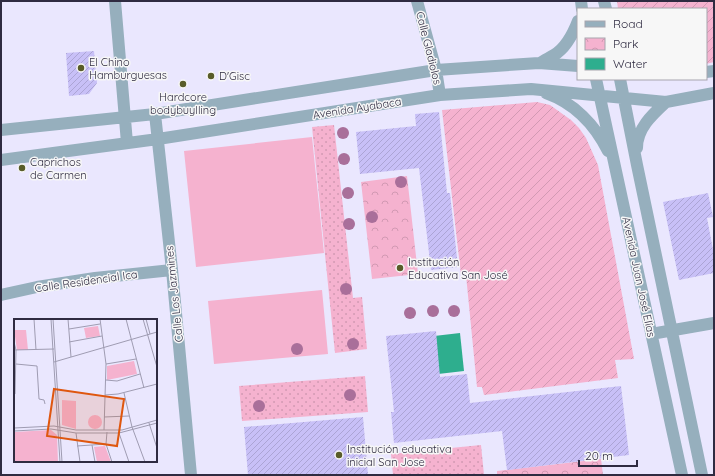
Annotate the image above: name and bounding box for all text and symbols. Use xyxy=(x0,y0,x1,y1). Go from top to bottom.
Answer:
legend xyxy=(577,8,707,80)
street label: Calle Gladiolos xyxy=(413,10,445,86)
text: Road xyxy=(613,16,643,31)
text: Park xyxy=(613,36,638,51)
place label: El Chino Hamburguesas xyxy=(89,55,167,82)
text: Water xyxy=(613,56,648,71)
marker: El Chino Hamburguesas xyxy=(76,63,86,73)
place label: D'Gisc xyxy=(219,69,250,83)
marker: D'Gisc xyxy=(206,71,216,81)
marker: Hardcore bodybuylling xyxy=(178,79,188,89)
place label: Hardcore bodybuylling xyxy=(150,90,216,117)
street label: Avenida Ayabaca xyxy=(312,94,402,122)
place label: Caprichos de Carmen xyxy=(30,155,87,182)
marker: Caprichos de Carmen xyxy=(17,163,27,173)
street label: Avenida Juan José Elías xyxy=(619,216,659,338)
street label: Calle Los Jazmines xyxy=(162,245,186,343)
place label: Institución Educativa San José xyxy=(408,255,508,282)
marker: Institución Educativa San José xyxy=(395,263,405,273)
street label: Calle Residencial Ica xyxy=(34,267,138,295)
inset map xyxy=(14,319,157,462)
place label: Institución educativa inicial San Jose xyxy=(347,442,452,469)
scale bar xyxy=(579,442,637,468)
text: 20 m xyxy=(585,448,613,463)
marker: Institución educativa inicial San Jose xyxy=(334,450,344,460)

